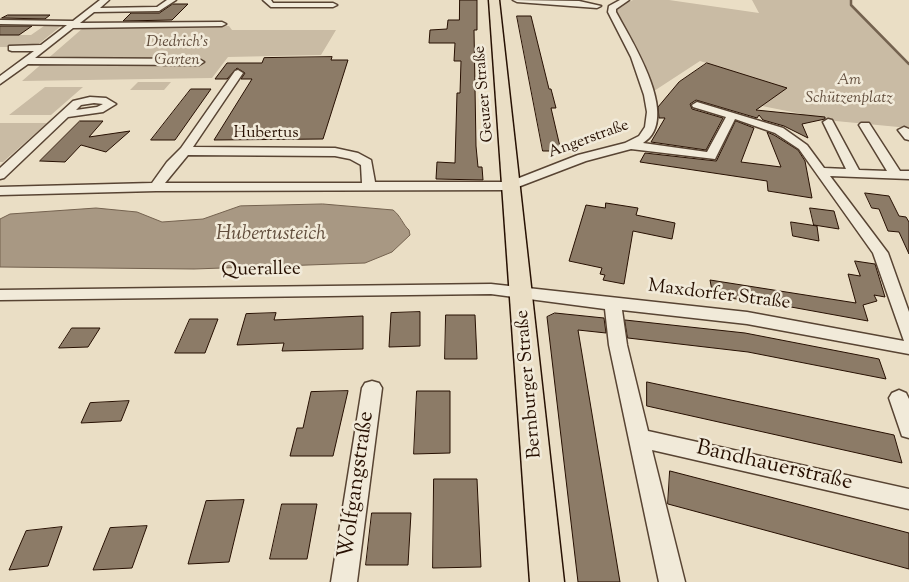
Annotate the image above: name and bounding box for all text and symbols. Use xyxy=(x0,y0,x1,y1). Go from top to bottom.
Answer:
park label: Diedrich's Garten xyxy=(146,33,208,71)
street label: Geuzer Straße xyxy=(471,45,499,143)
park label: Am Schützenplatz xyxy=(805,71,893,109)
street label: Angerstraße xyxy=(546,117,632,163)
street label: Hubertus xyxy=(234,124,298,144)
water label: Hubertusteich xyxy=(216,224,326,248)
street label: Querallee xyxy=(221,259,301,283)
street label: Maxdorfer Straße xyxy=(646,276,792,316)
street label: Bernburger Straße xyxy=(512,309,548,459)
street label: Wolfgangstraße xyxy=(335,410,381,560)
street label: Bandhauerstraße xyxy=(693,436,855,498)

